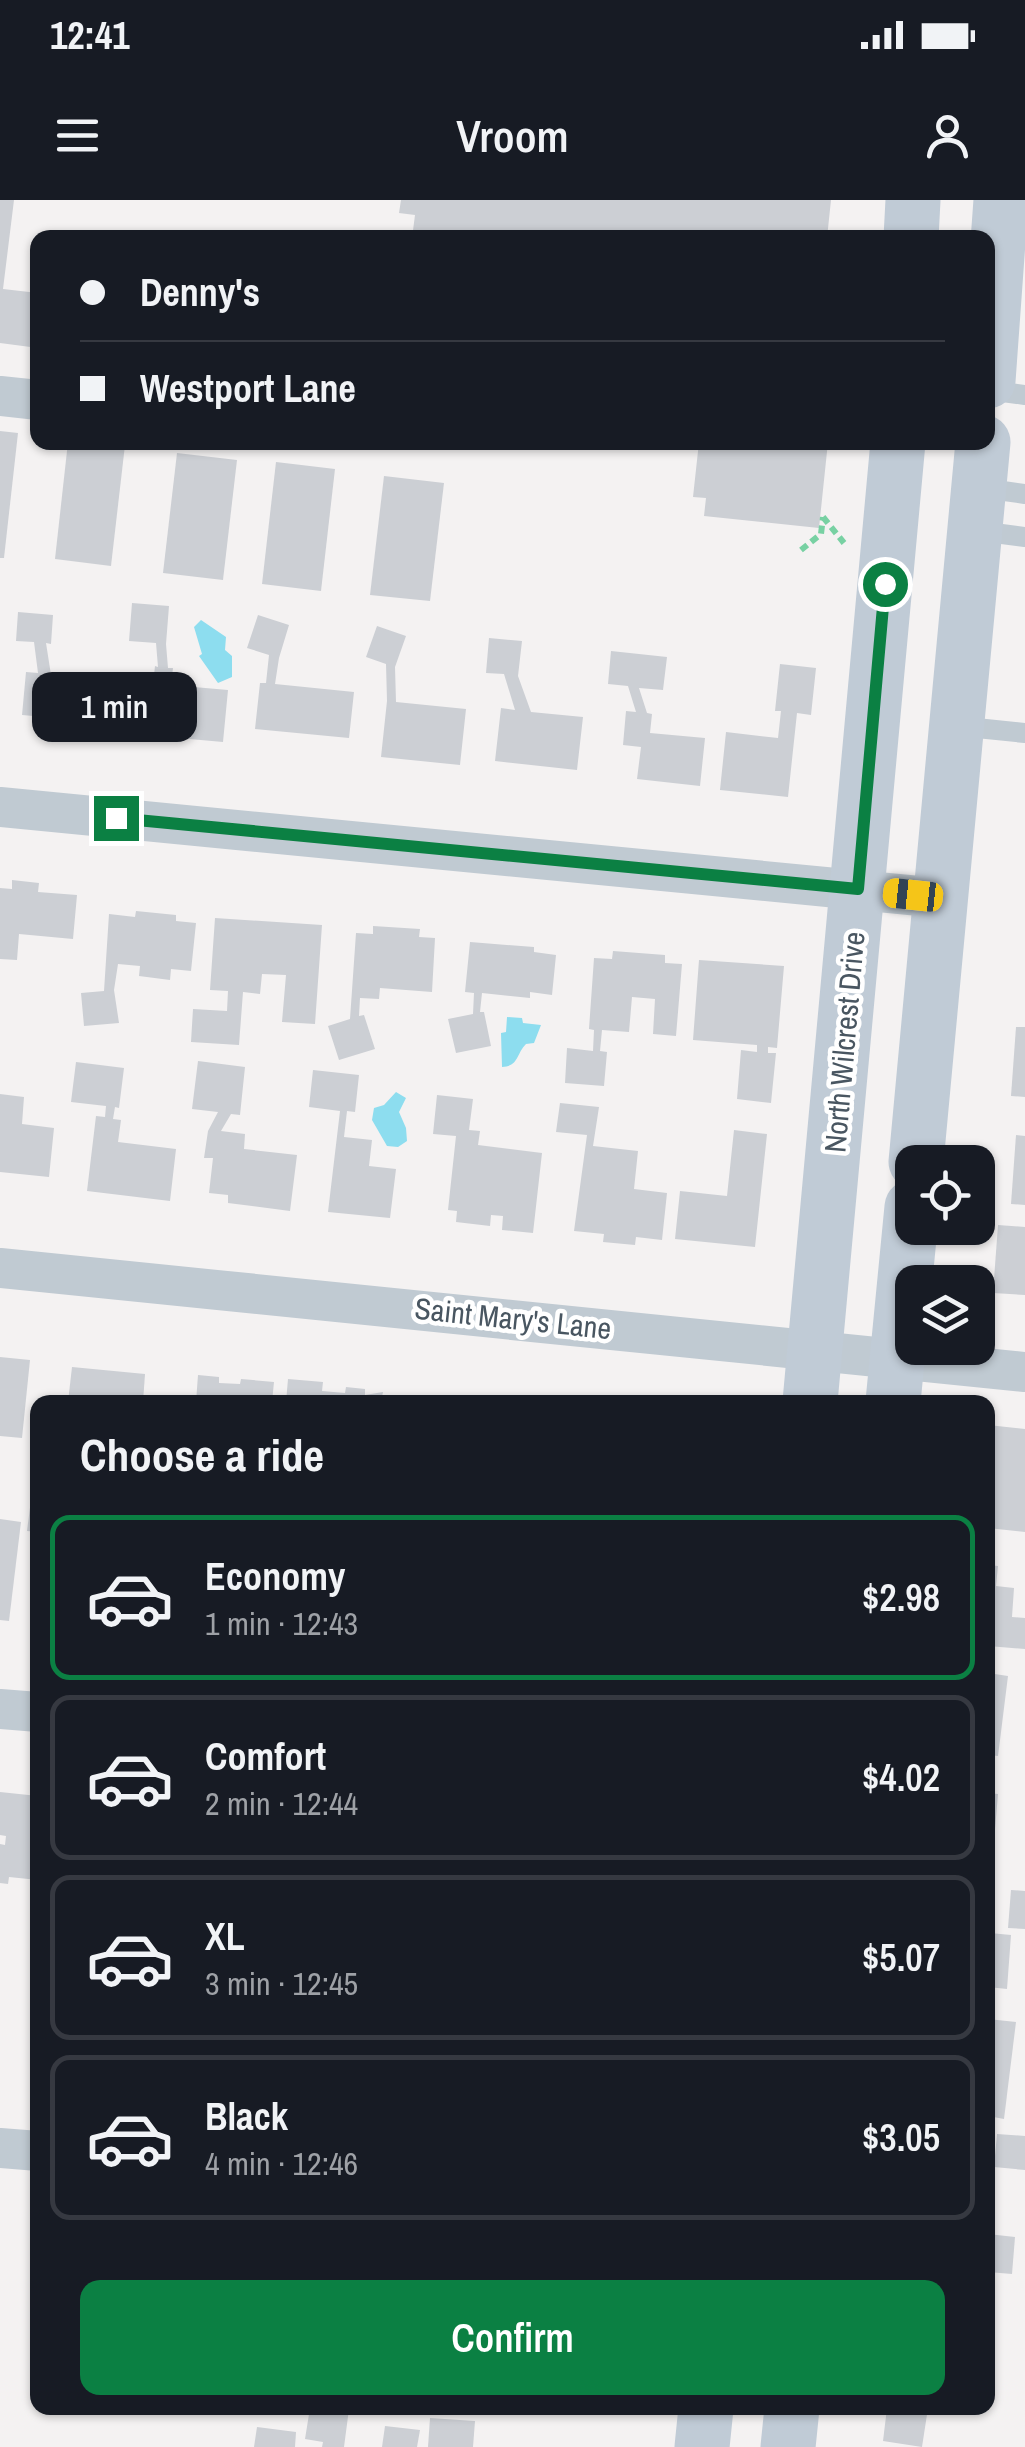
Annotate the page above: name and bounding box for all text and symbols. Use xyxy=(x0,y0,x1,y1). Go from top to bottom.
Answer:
text: 12:41 xyxy=(50,10,130,61)
text: Vroom xyxy=(456,105,569,166)
icon: menu xyxy=(50,108,105,163)
icon: person xyxy=(920,108,975,163)
text: Denny's xyxy=(140,267,260,318)
text: Westport Lane xyxy=(140,363,356,414)
route start xyxy=(863,562,908,607)
callout: 1 min xyxy=(34,673,198,743)
text: 1 min xyxy=(81,685,148,728)
route end xyxy=(94,796,139,841)
car xyxy=(882,877,944,913)
street label: North Wilcrest Drive xyxy=(814,930,874,1154)
map controls xyxy=(895,1145,995,1365)
button: locate xyxy=(895,1145,995,1245)
button: layers xyxy=(895,1265,995,1365)
street label: Saint Mary's Lane xyxy=(413,1288,613,1348)
text: Choose a ride xyxy=(80,1424,324,1485)
text: Economy xyxy=(205,1551,345,1602)
icon: car xyxy=(85,1553,175,1643)
text: $2.98 xyxy=(862,1572,940,1623)
text: 1 min · 12:43 xyxy=(205,1602,358,1645)
text: Comfort xyxy=(205,1731,326,1782)
icon: car xyxy=(85,1733,175,1823)
text: $4.02 xyxy=(862,1752,940,1803)
text: 2 min · 12:44 xyxy=(205,1782,358,1825)
text: XL xyxy=(205,1911,245,1962)
icon: car xyxy=(85,1913,175,2003)
text: $5.07 xyxy=(862,1932,940,1983)
text: 3 min · 12:45 xyxy=(205,1962,358,2005)
text: Black xyxy=(205,2091,288,2142)
icon: car xyxy=(85,2093,175,2183)
text: $3.05 xyxy=(862,2112,940,2163)
text: 4 min · 12:46 xyxy=(205,2142,358,2185)
button: Confirm xyxy=(80,2280,945,2395)

